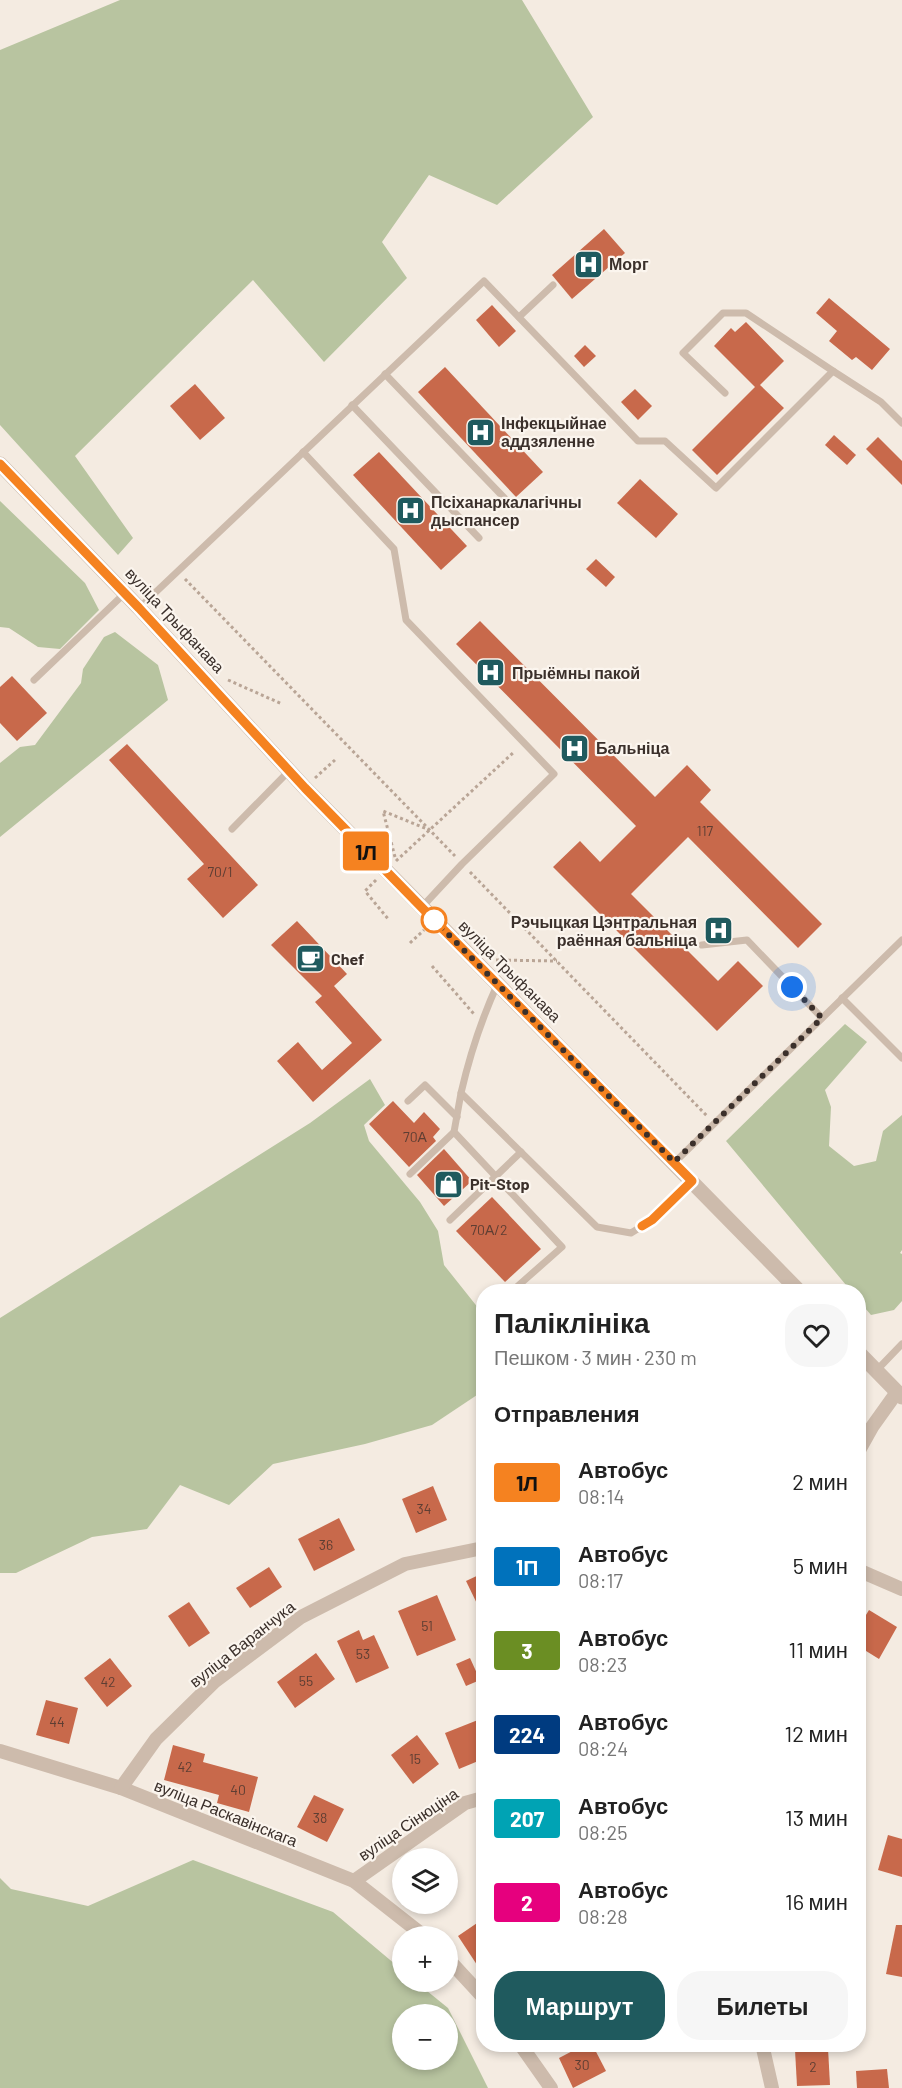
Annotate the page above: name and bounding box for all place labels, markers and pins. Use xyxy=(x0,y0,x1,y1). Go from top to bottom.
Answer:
hospital icon: Морг xyxy=(572,248,604,280)
place label: Морг xyxy=(609,254,649,273)
place label: Інфекцыйнае аддзяленне xyxy=(501,413,607,450)
hospital icon: Інфекцыйнае аддзяленне xyxy=(464,416,496,448)
place label: Псіханаркалагічны дыспансер xyxy=(431,492,582,529)
hospital icon: Псіханаркалагічны дыспансер xyxy=(394,495,426,527)
hospital icon: Прыёмны пакой xyxy=(475,657,507,689)
place label: Прыёмны пакой xyxy=(512,663,640,682)
hospital icon: Бальніца xyxy=(559,732,591,764)
place label: Бальніца xyxy=(596,738,670,757)
unlabelled marker xyxy=(421,907,447,933)
place label: Рэчыцкая Цэнтральная раённая бальніца xyxy=(511,912,697,949)
hospital icon: Рэчыцкая Цэнтральная раённая бальніца xyxy=(702,915,734,947)
cafe icon: Chef xyxy=(294,943,326,975)
place label: Chef xyxy=(331,949,364,968)
shop icon: Pit-Stop xyxy=(433,1168,465,1200)
place label: Pit-Stop xyxy=(470,1174,530,1193)

